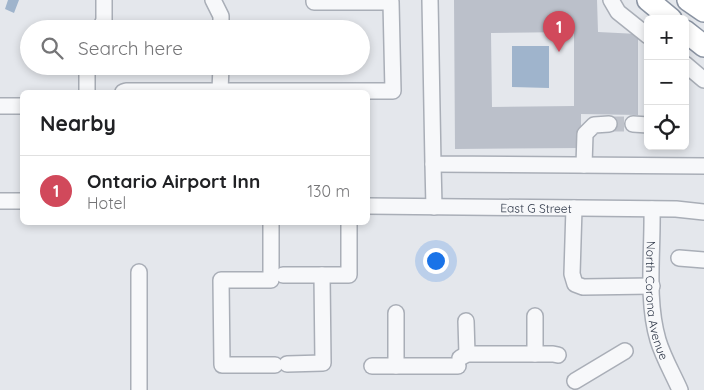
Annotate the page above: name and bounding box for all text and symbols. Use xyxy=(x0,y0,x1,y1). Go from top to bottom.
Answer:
pin: 1 xyxy=(543,11,575,52)
map controls xyxy=(644,15,689,150)
button: + xyxy=(644,15,689,60)
search box xyxy=(20,20,370,75)
icon: search xyxy=(38,34,66,62)
text: Search here xyxy=(78,36,183,60)
button: − xyxy=(644,60,689,105)
button: locate xyxy=(644,105,689,150)
text: Nearby xyxy=(40,110,116,136)
text: Ontario Airport Inn xyxy=(87,169,260,193)
text: 1 xyxy=(53,181,59,201)
text: 130 m xyxy=(307,181,350,201)
text: Hotel xyxy=(87,193,126,213)
street label: East G Street xyxy=(500,200,572,215)
street label: North Corona Avenue xyxy=(643,241,672,362)
your location xyxy=(423,248,449,274)

